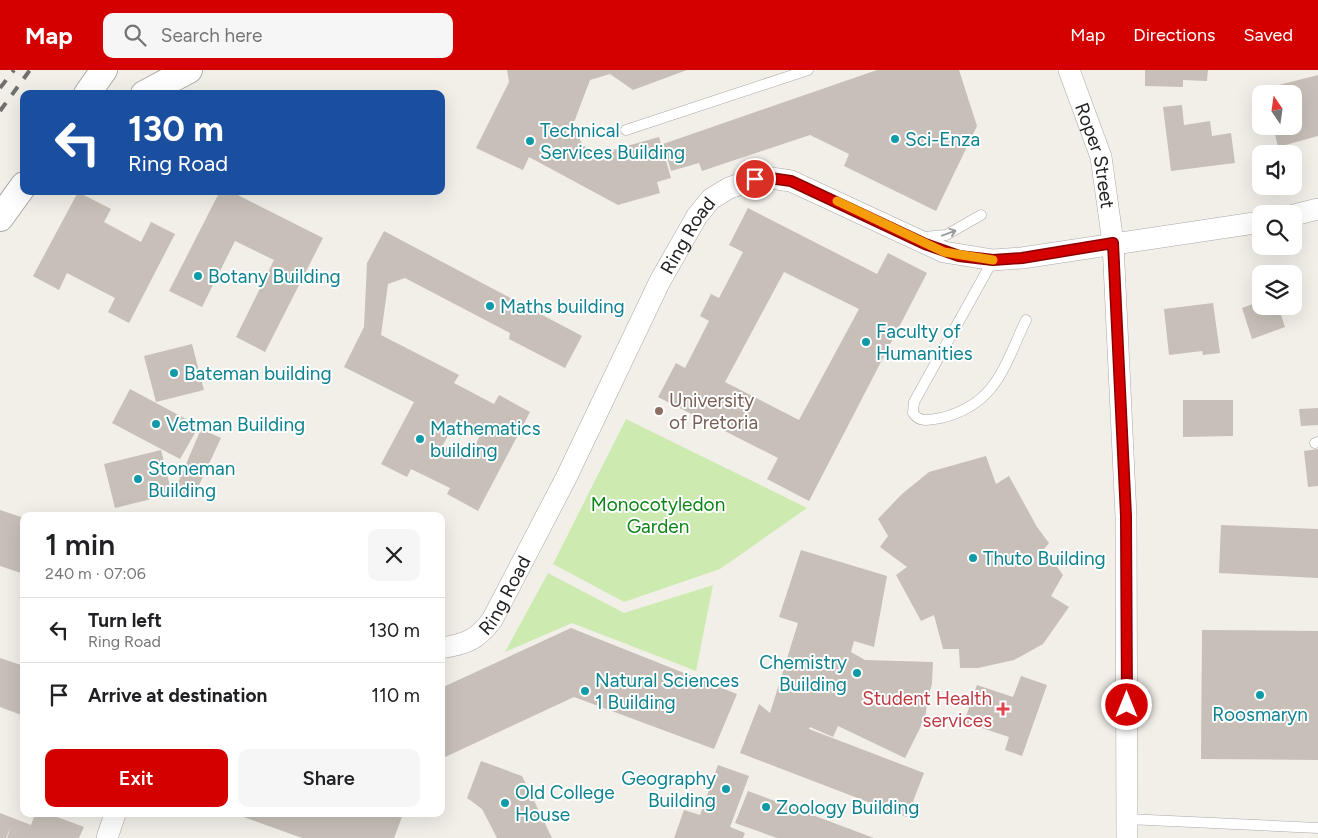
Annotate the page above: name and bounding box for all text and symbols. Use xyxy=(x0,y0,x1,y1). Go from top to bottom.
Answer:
search box xyxy=(103,13,453,58)
text: Map xyxy=(25,21,73,50)
icon: search xyxy=(121,21,149,49)
text: Search here xyxy=(161,24,262,47)
text: Map xyxy=(1070,24,1105,46)
text: Directions xyxy=(1133,24,1215,46)
text: Saved xyxy=(1243,24,1293,46)
north arrow xyxy=(1252,85,1302,135)
map controls xyxy=(1252,85,1302,315)
street label: Roper Street xyxy=(1070,99,1120,210)
text: 130 m xyxy=(128,108,224,150)
icon: left xyxy=(45,110,110,175)
place label: Technical Services Building xyxy=(540,119,685,164)
place label: Sci-Enza xyxy=(905,128,980,151)
marker: Sci-Enza xyxy=(889,133,901,145)
marker: Technical Services Building xyxy=(524,135,536,147)
button: sound xyxy=(1252,145,1302,195)
text: Ring Road xyxy=(128,150,228,177)
pin xyxy=(734,158,776,200)
icon: arrive xyxy=(741,165,769,193)
street label: Ring Road xyxy=(655,192,720,278)
button: search xyxy=(1252,205,1302,255)
one-way arrow xyxy=(941,228,956,237)
place label: Botany Building xyxy=(208,265,341,288)
button: layers xyxy=(1252,265,1302,315)
marker: Botany Building xyxy=(192,270,204,282)
place label: Maths building xyxy=(500,295,625,318)
marker: Maths building xyxy=(484,300,496,312)
place label: Faculty of Humanities xyxy=(876,320,973,365)
marker: Faculty of Humanities xyxy=(860,336,872,348)
place label: Bateman building xyxy=(184,362,332,385)
marker: Bateman building xyxy=(168,367,180,379)
place label: University of Pretoria xyxy=(669,389,758,434)
marker: University of Pretoria xyxy=(653,405,665,417)
place label: Vetman Building xyxy=(166,413,305,436)
place label: Mathematics building xyxy=(430,417,541,462)
marker: Vetman Building xyxy=(150,418,162,430)
marker: Mathematics building xyxy=(414,433,426,445)
place label: Stoneman Building xyxy=(148,457,235,502)
marker: Stoneman Building xyxy=(132,473,144,485)
park label: Monocotyledon Garden xyxy=(591,493,725,538)
text: 1 min xyxy=(45,526,115,563)
button: close xyxy=(368,529,420,581)
place label: Thuto Building xyxy=(983,547,1106,570)
street label: Ring Road xyxy=(473,552,535,640)
marker: Thuto Building xyxy=(967,552,979,564)
text: 240 m · 07:06 xyxy=(45,564,146,583)
text: Turn left xyxy=(88,609,162,632)
icon: left xyxy=(45,616,73,644)
text: 130 m xyxy=(369,619,420,642)
text: Ring Road xyxy=(88,632,161,651)
place label: Chemistry Building xyxy=(759,651,847,696)
marker: Chemistry Building xyxy=(851,667,863,679)
place label: Natural Sciences 1 Building xyxy=(595,669,739,714)
position arrow xyxy=(1100,678,1152,730)
icon: arrive xyxy=(45,681,73,709)
text: Arrive at destination xyxy=(88,684,267,707)
text: 110 m xyxy=(371,684,420,707)
marker: Natural Sciences 1 Building xyxy=(579,685,591,697)
place label: Student Health services xyxy=(862,687,992,732)
marker: Roosmaryn xyxy=(1254,689,1266,701)
marker: Student Health services xyxy=(996,702,1010,716)
place label: Roosmaryn xyxy=(1212,703,1308,726)
button: Exit xyxy=(45,749,228,807)
button: Share xyxy=(238,749,420,807)
place label: Geography Building xyxy=(621,767,716,812)
place label: Old College House xyxy=(515,781,615,826)
marker: Geography Building xyxy=(720,783,732,795)
place label: Zoology Building xyxy=(776,796,919,819)
marker: Old College House xyxy=(499,797,511,809)
marker: Zoology Building xyxy=(760,801,772,813)

